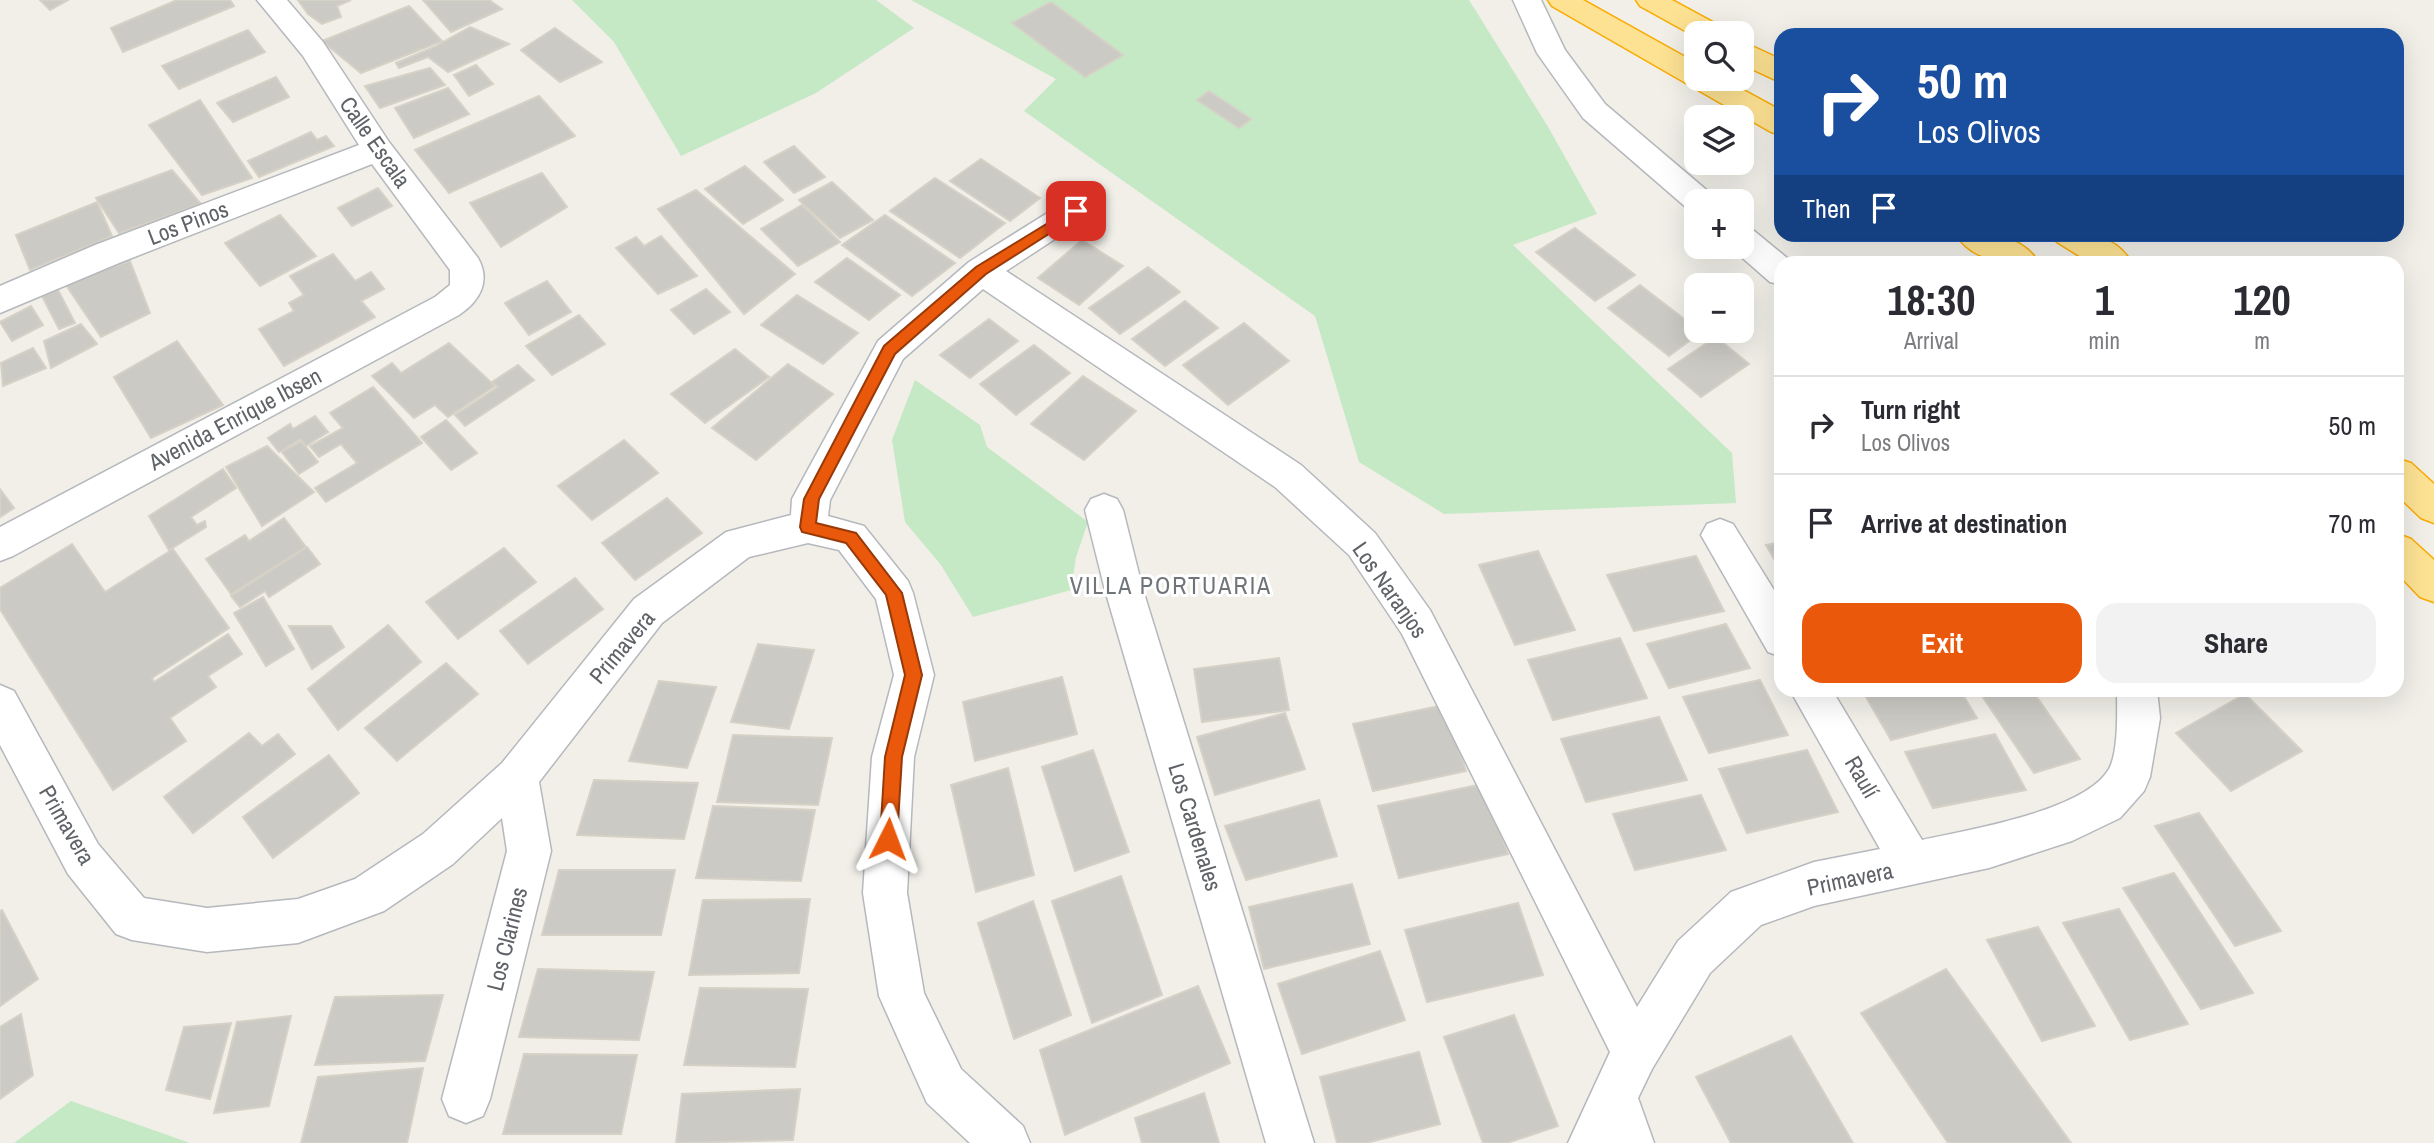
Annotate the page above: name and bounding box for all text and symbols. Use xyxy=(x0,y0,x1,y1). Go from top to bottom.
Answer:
map controls xyxy=(1684,21,1754,343)
button: search xyxy=(1684,21,1754,91)
text: 50 m xyxy=(1917,47,2009,113)
icon: right xyxy=(1802,56,1893,147)
street label: Calle Escala xyxy=(333,90,418,194)
button: layers xyxy=(1684,105,1754,175)
text: Los Olivos xyxy=(1917,110,2041,153)
pin xyxy=(1046,181,1106,241)
button: + xyxy=(1684,189,1754,259)
icon: arrive xyxy=(1865,189,1903,227)
text: Then xyxy=(1802,191,1851,226)
icon: arrive xyxy=(1057,192,1095,230)
street label: Los Pinos xyxy=(143,193,233,252)
text: 18:30 xyxy=(1887,272,1975,328)
text: 1 xyxy=(2095,272,2114,328)
text: 120 xyxy=(2233,272,2291,328)
button: − xyxy=(1684,273,1754,343)
text: Arrival xyxy=(1904,325,1959,356)
text: min xyxy=(2089,325,2120,356)
text: m xyxy=(2254,325,2270,356)
street label: Avenida Enrique Ibsen xyxy=(142,360,327,478)
text: Turn right xyxy=(1861,392,1960,427)
icon: right xyxy=(1802,406,1840,444)
text: 50 m xyxy=(2329,408,2376,443)
text: Los Olivos xyxy=(1861,427,1950,458)
icon: arrive xyxy=(1802,504,1840,542)
text: Arrive at destination xyxy=(1861,506,2067,541)
text: 70 m xyxy=(2329,506,2376,541)
street label: Los Naranjos xyxy=(1346,535,1435,644)
district label: VILLA PORTUARIA xyxy=(1070,569,1272,601)
street label: Primavera xyxy=(582,603,662,690)
button: Exit xyxy=(1802,603,2082,683)
button: Share xyxy=(2096,603,2376,683)
street label: Raulí xyxy=(1838,750,1887,804)
street label: Los Cardenales xyxy=(1161,759,1230,895)
street label: Primavera xyxy=(32,779,103,871)
position arrow xyxy=(851,802,925,876)
street label: Primavera xyxy=(1804,854,1896,903)
street label: Los Clarines xyxy=(479,884,534,994)

